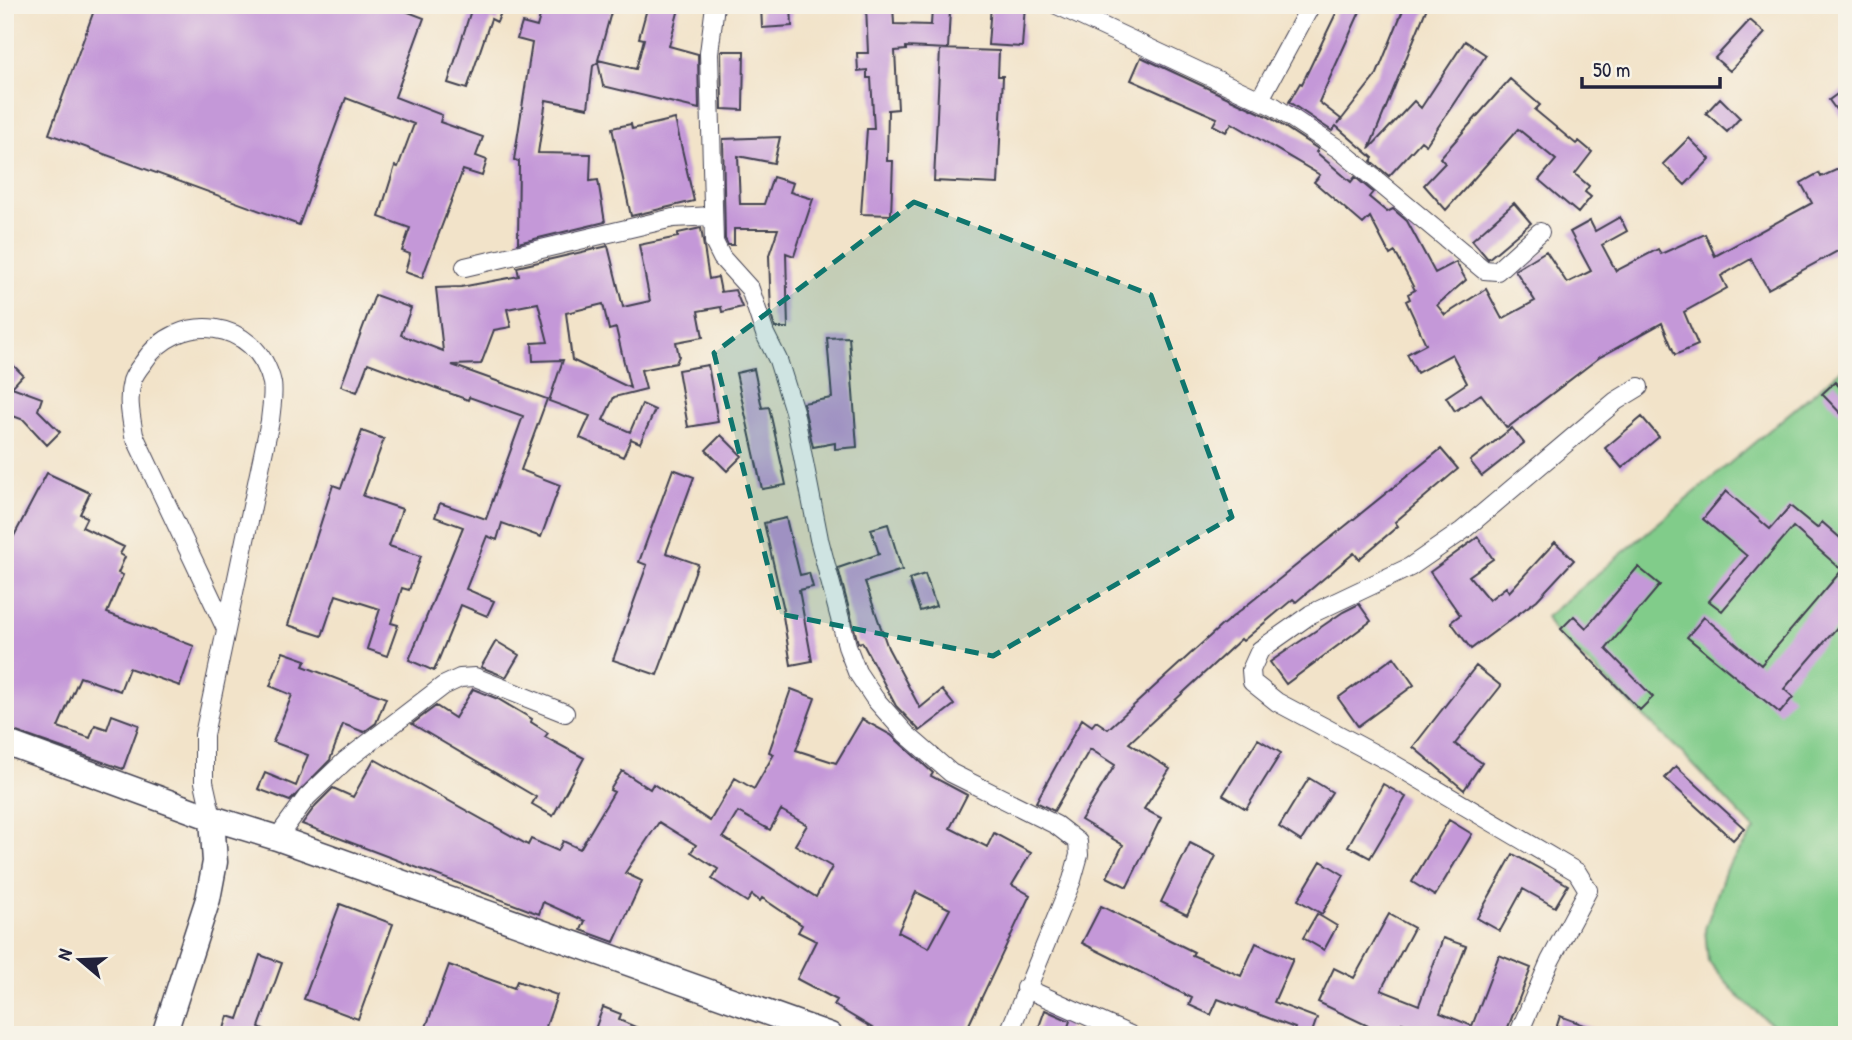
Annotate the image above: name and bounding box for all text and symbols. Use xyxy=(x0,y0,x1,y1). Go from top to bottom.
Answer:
scale bar xyxy=(1582,46,1721,90)
text: 50 m xyxy=(1593,55,1630,84)
north arrow xyxy=(46,925,116,995)
text: N xyxy=(50,945,78,963)

